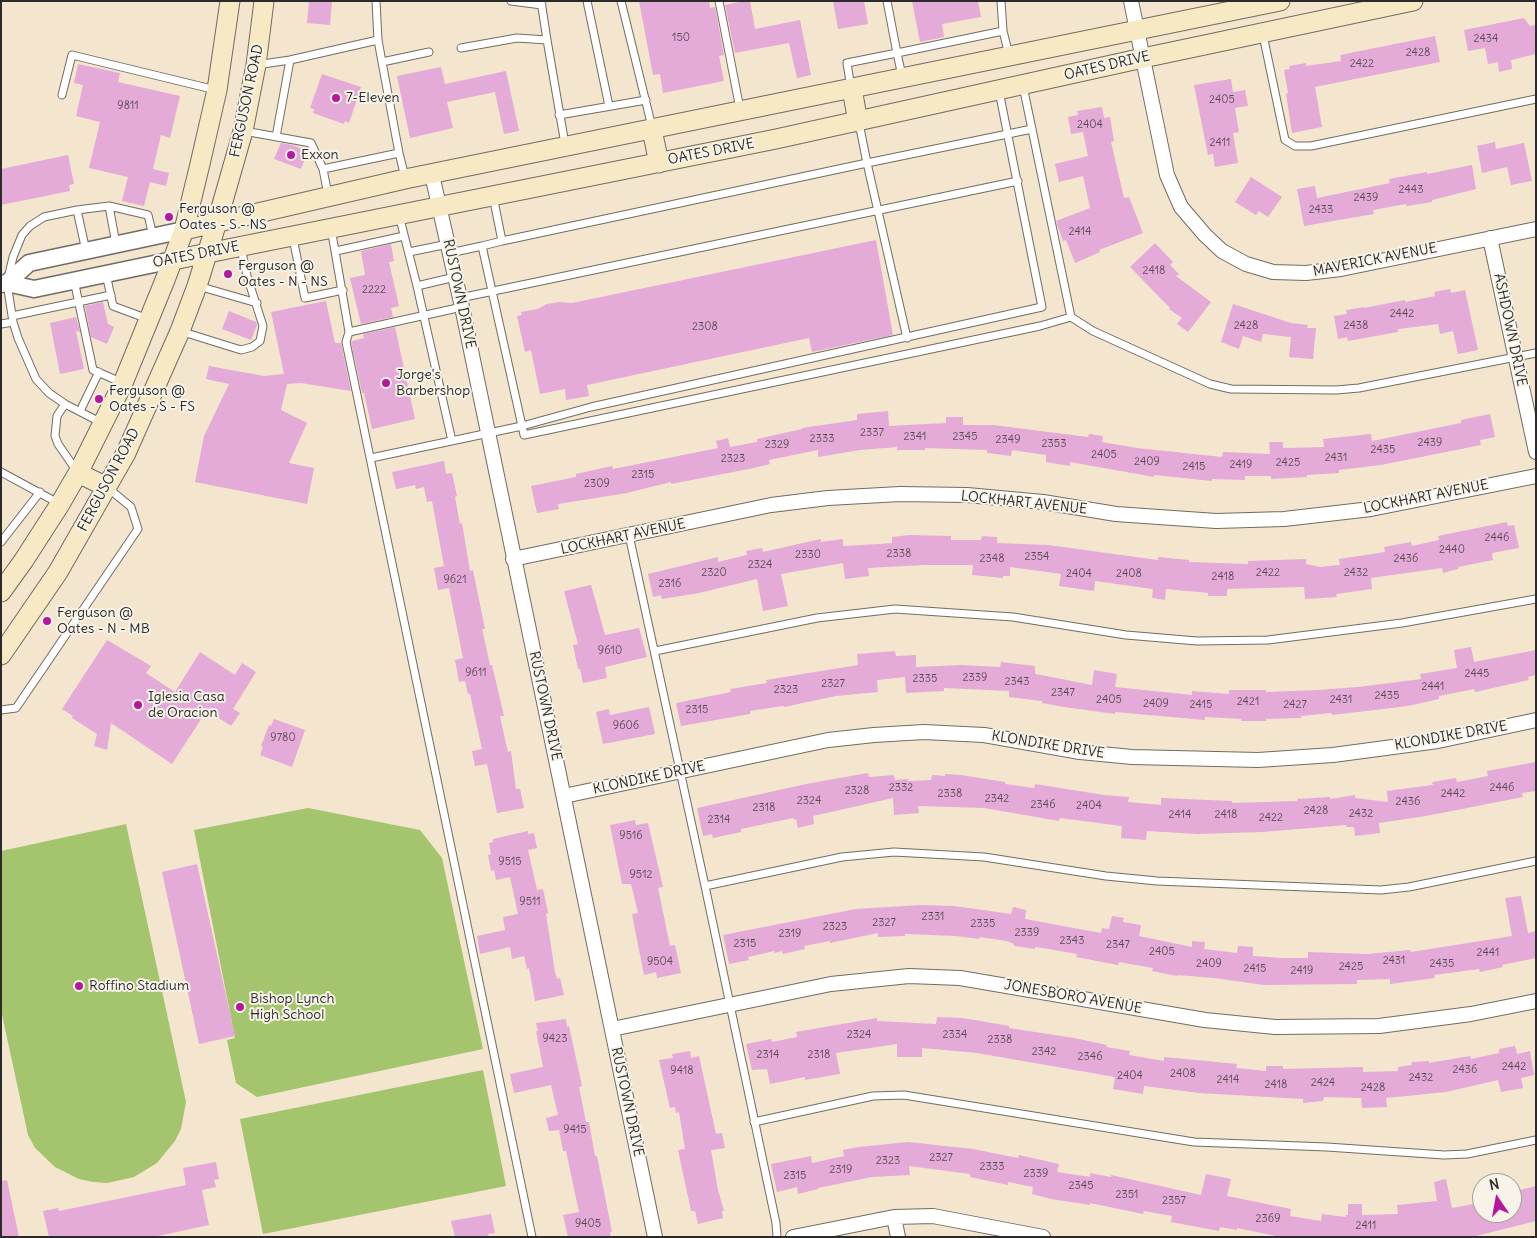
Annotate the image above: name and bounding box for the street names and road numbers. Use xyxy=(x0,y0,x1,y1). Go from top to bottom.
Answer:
street label: FERGUSON ROAD xyxy=(227,43,267,159)
street label: OATES DRIVE xyxy=(1062,48,1152,84)
street label: OATES DRIVE xyxy=(666,135,756,169)
street label: OATES DRIVE xyxy=(151,238,241,272)
street label: RUSTOWN DRIVE xyxy=(439,238,479,350)
street label: MAVERICK AVENUE xyxy=(1312,240,1438,280)
street label: ASHDOWN DRIVE xyxy=(1490,272,1530,388)
street label: FERGUSON ROAD xyxy=(75,425,143,535)
street label: LOCKHART AVENUE xyxy=(1362,477,1490,517)
street label: LOCKHART AVENUE xyxy=(960,488,1088,518)
street label: LOCKHART AVENUE xyxy=(559,516,687,558)
street label: RUSTOWN DRIVE xyxy=(525,650,565,762)
street label: KLONDIKE DRIVE xyxy=(1393,718,1509,754)
street label: KLONDIKE DRIVE xyxy=(990,728,1106,762)
street label: KLONDIKE DRIVE xyxy=(591,758,707,798)
street label: JONESBORO AVENUE xyxy=(1003,977,1143,1017)
street label: RUSTOWN DRIVE xyxy=(607,1046,647,1158)

